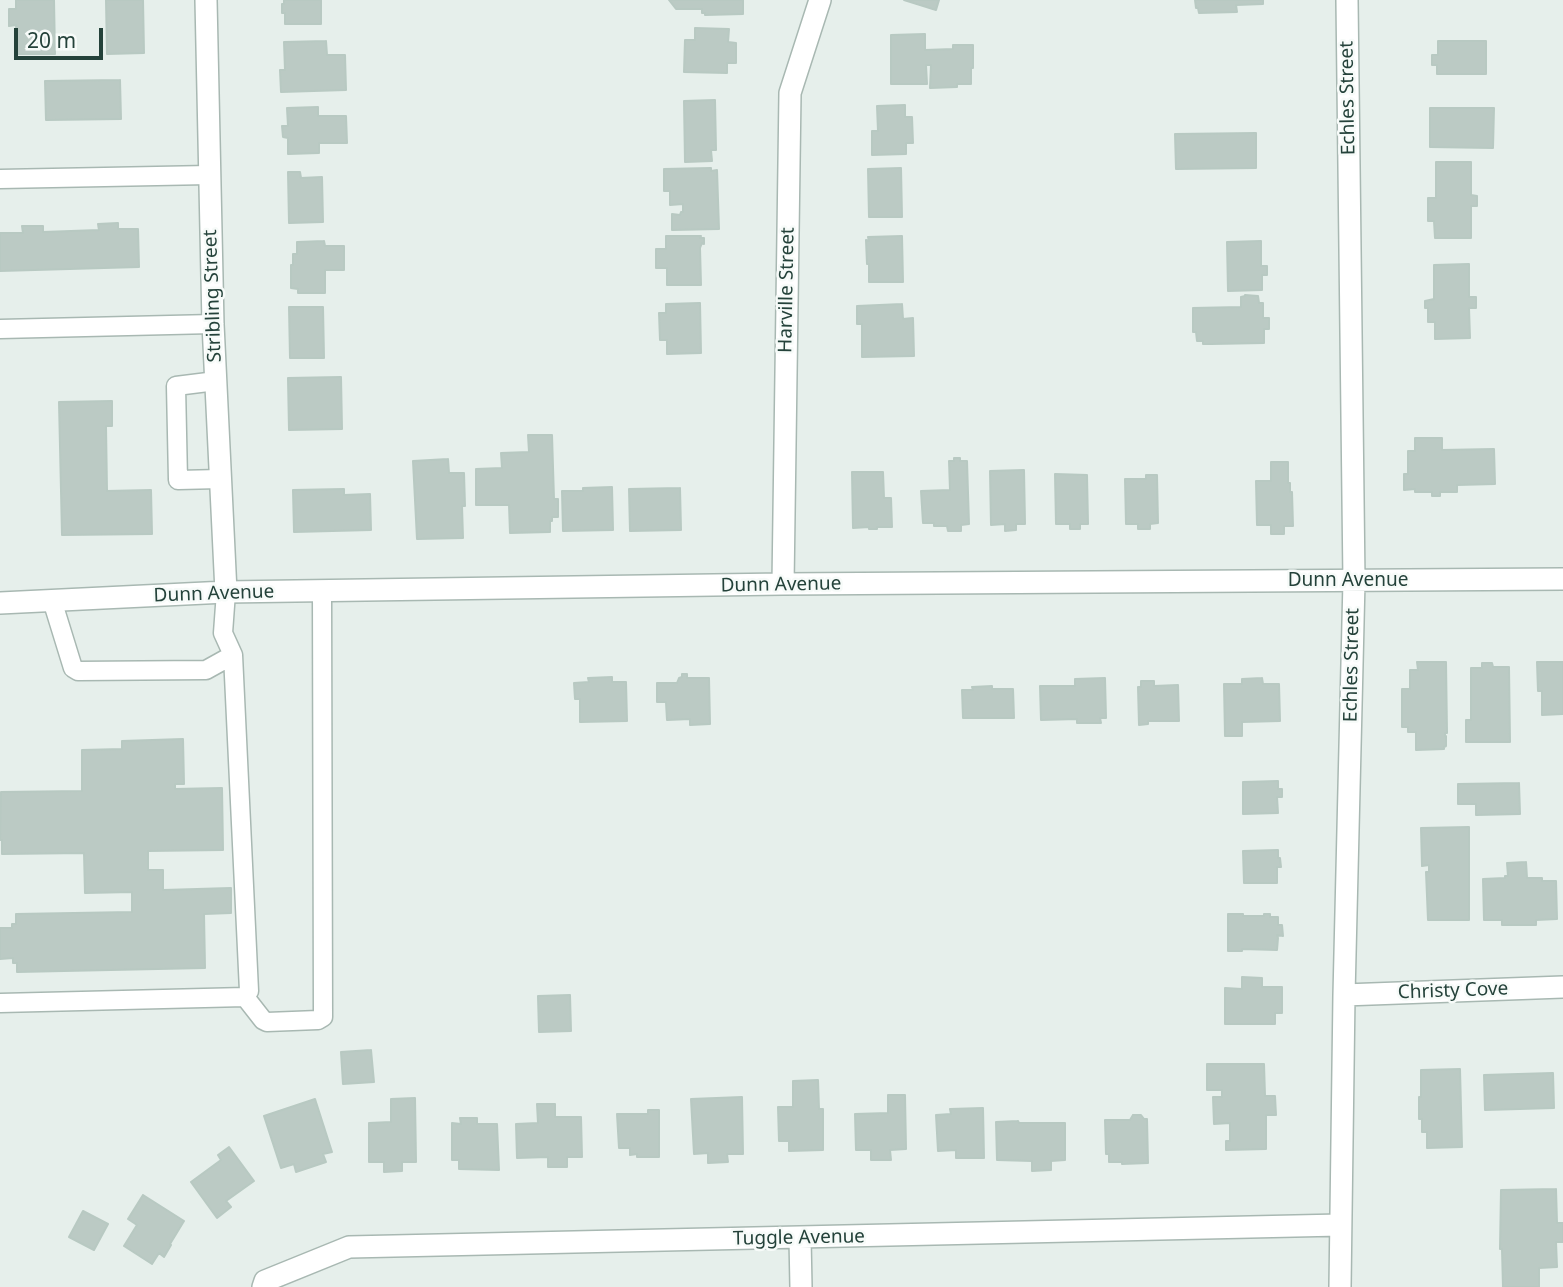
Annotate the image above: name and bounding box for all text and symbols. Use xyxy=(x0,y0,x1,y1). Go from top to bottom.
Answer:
scale bar xyxy=(18,14,107,58)
text: 20 m xyxy=(27,26,76,54)
street label: Echles Street xyxy=(1336,41,1360,155)
street label: Harville Street xyxy=(775,227,799,353)
street label: Stribling Street xyxy=(199,229,227,363)
street label: Dunn Avenue xyxy=(1288,570,1408,592)
street label: Dunn Avenue xyxy=(720,573,842,597)
street label: Dunn Avenue xyxy=(153,580,275,608)
street label: Echles Street xyxy=(1340,608,1364,722)
street label: Christy Cove xyxy=(1397,978,1509,1004)
street label: Tuggle Avenue xyxy=(733,1225,865,1251)

